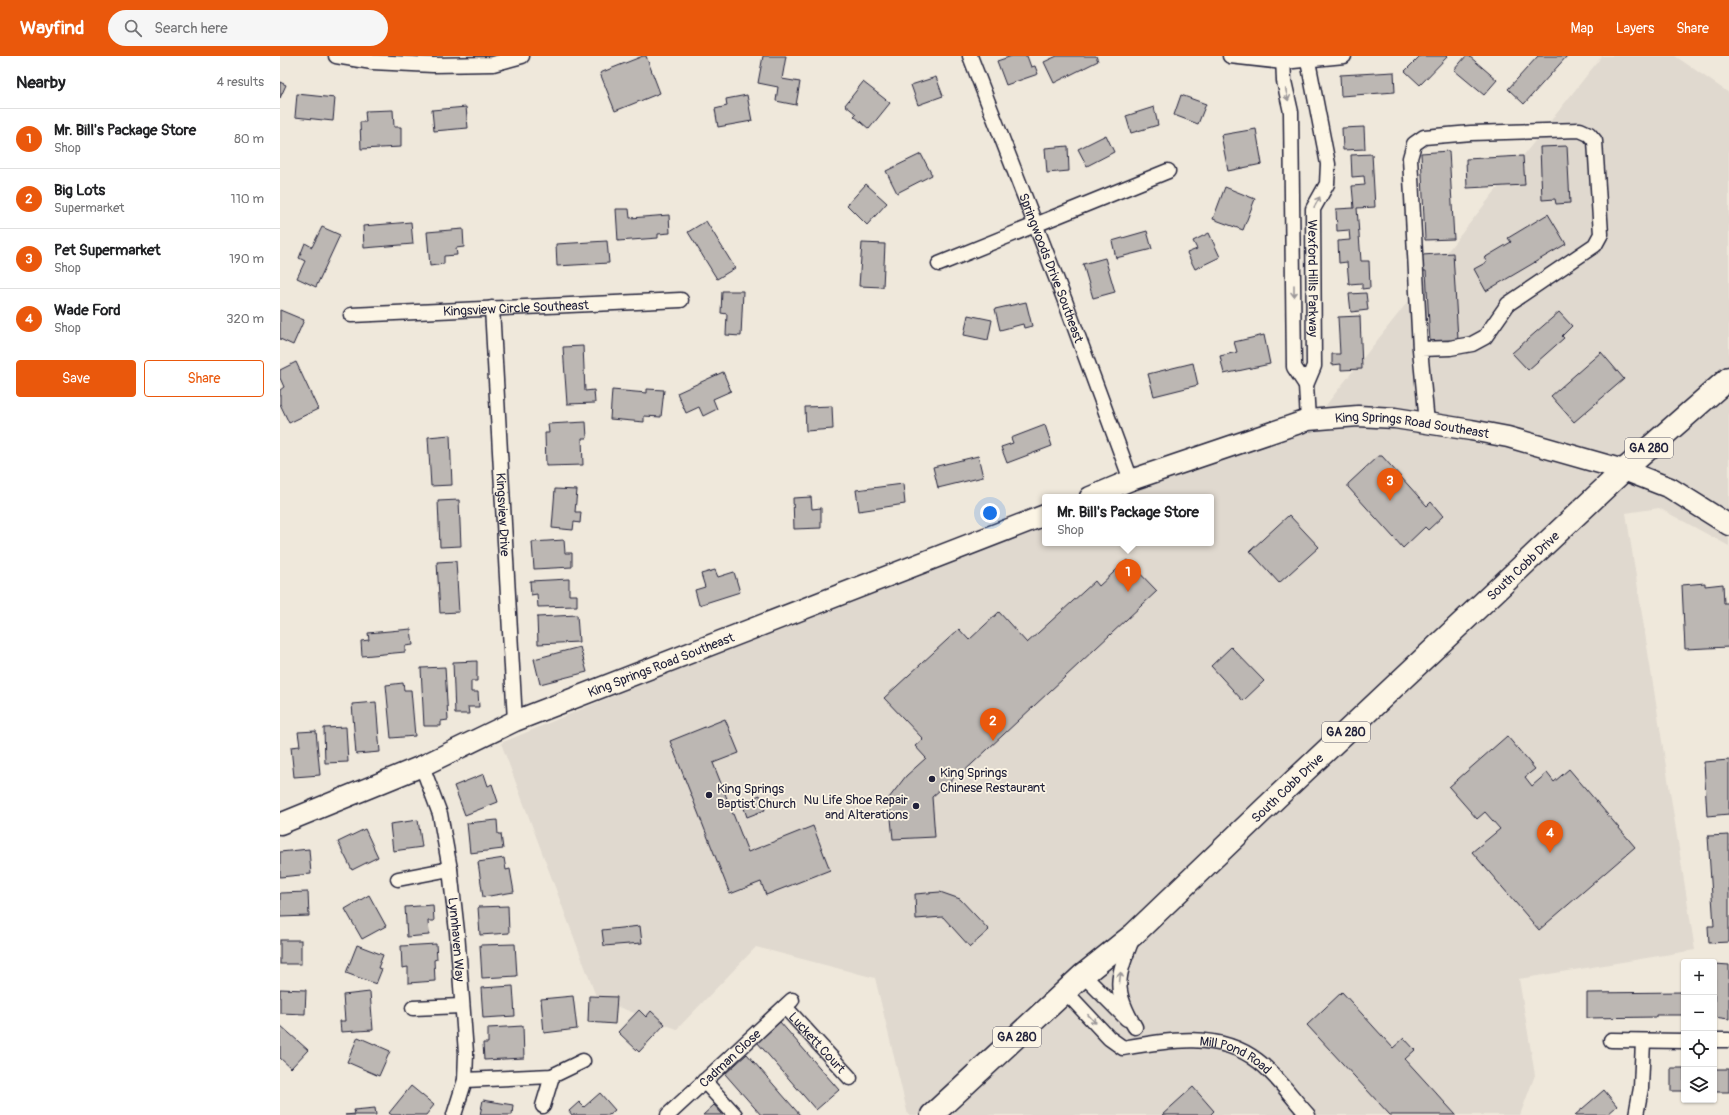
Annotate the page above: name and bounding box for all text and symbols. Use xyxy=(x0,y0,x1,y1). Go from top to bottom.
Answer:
search box xyxy=(108,10,388,46)
text: Wayfind xyxy=(20,16,84,40)
icon: search xyxy=(122,17,144,39)
text: Search here xyxy=(154,19,228,38)
text: Map xyxy=(1571,20,1594,37)
text: Layers xyxy=(1616,20,1654,37)
text: Share xyxy=(1676,20,1709,37)
text: Nearby xyxy=(16,72,65,93)
text: 4 results xyxy=(217,74,264,90)
one-way arrow xyxy=(1284,88,1292,101)
text: Mr. Bill's Package Store xyxy=(54,121,196,140)
text: 1 xyxy=(26,131,32,147)
text: 80 m xyxy=(234,131,264,147)
text: Shop xyxy=(54,140,81,156)
text: Big Lots xyxy=(54,181,105,200)
text: 2 xyxy=(25,191,33,207)
text: 110 m xyxy=(231,191,264,207)
street label: Springwoods Drive Southeast xyxy=(1015,191,1087,346)
one-way arrow xyxy=(1314,196,1321,208)
text: Supermarket xyxy=(54,200,125,216)
street label: Wexford Hills Parkway xyxy=(1304,219,1321,338)
text: Pet Supermarket xyxy=(54,241,160,260)
text: 3 xyxy=(25,251,33,267)
text: 190 m xyxy=(229,251,264,267)
text: Shop xyxy=(54,260,81,276)
one-way arrow xyxy=(1290,284,1298,297)
street label: Kingsview Circle Southeast xyxy=(443,297,590,320)
text: Wade Ford xyxy=(54,301,121,320)
text: 4 xyxy=(25,311,33,327)
text: 320 m xyxy=(226,311,264,327)
text: Shop xyxy=(54,320,81,336)
button: Save xyxy=(16,360,136,397)
button: Share xyxy=(144,360,264,397)
street label: King Springs Road Southeast xyxy=(1334,409,1491,442)
road number: GA 280 xyxy=(1625,438,1673,458)
pin: 3 xyxy=(1377,468,1403,501)
street label: Kingsview Drive xyxy=(492,472,513,558)
popup xyxy=(1042,494,1214,546)
your location xyxy=(980,503,1000,523)
text: Mr. Bill's Package Store xyxy=(1057,503,1199,522)
text: Shop xyxy=(1057,522,1084,538)
street label: South Cobb Drive xyxy=(1484,528,1563,604)
pin: 1 xyxy=(1115,559,1141,592)
street label: King Springs Road Southeast xyxy=(586,629,737,701)
pin: 2 xyxy=(980,708,1006,741)
road number: GA 280 xyxy=(1322,722,1370,742)
street label: South Cobb Drive xyxy=(1248,750,1328,827)
place label: King Springs Chinese Restaurant xyxy=(940,765,1046,796)
marker: King Springs Chinese Restaurant xyxy=(927,774,937,784)
place label: King Springs Baptist Church xyxy=(717,781,796,812)
marker: King Springs Baptist Church xyxy=(704,790,714,800)
place label: Nu Life Shoe Repair and Alterations xyxy=(804,792,908,823)
marker: Nu Life Shoe Repair and Alterations xyxy=(911,801,921,811)
pin: 4 xyxy=(1537,820,1563,853)
street label: Lynnhaven Way xyxy=(444,897,468,983)
map controls xyxy=(1681,959,1717,1103)
button: + xyxy=(1681,959,1717,995)
one-way arrow xyxy=(1116,972,1124,985)
button: − xyxy=(1681,995,1717,1031)
street label: Luckett Court xyxy=(785,1009,849,1077)
one-way arrow xyxy=(1087,1014,1097,1024)
street label: Cadman Close xyxy=(696,1026,765,1091)
road number: GA 280 xyxy=(993,1027,1041,1047)
button: locate xyxy=(1681,1031,1717,1067)
street label: Mill Pond Road xyxy=(1199,1033,1275,1078)
button: layers xyxy=(1681,1067,1717,1103)

